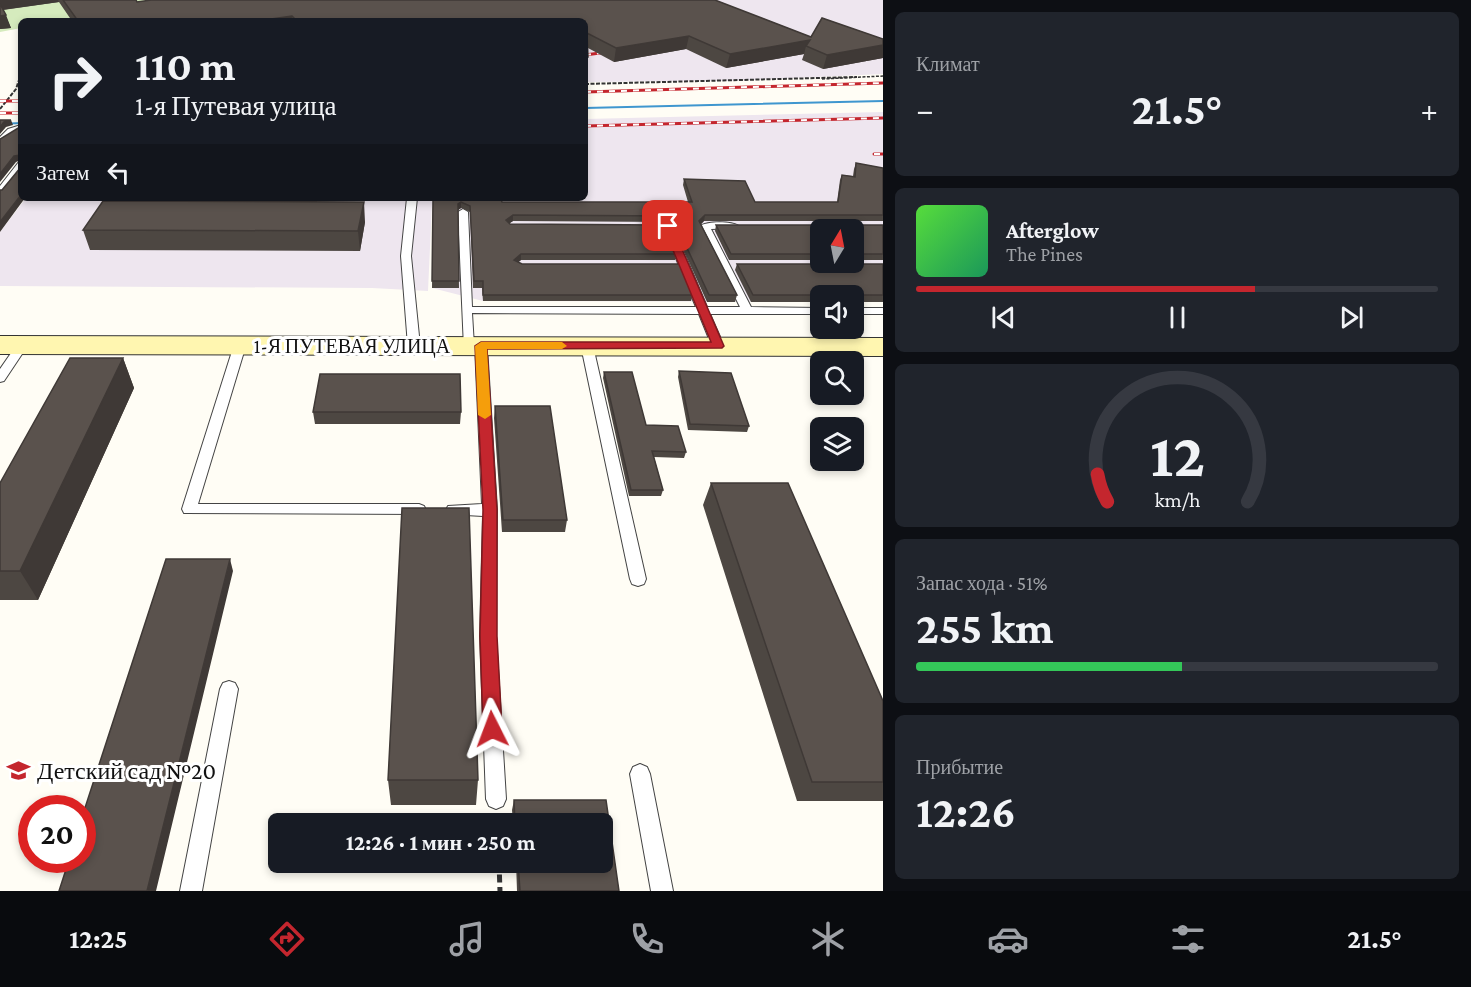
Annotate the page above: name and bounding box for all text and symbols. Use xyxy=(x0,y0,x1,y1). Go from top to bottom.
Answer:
icon: right xyxy=(36,42,114,120)
text: 110 m xyxy=(135,42,236,89)
text: Климат xyxy=(916,53,980,75)
text: 21.5° xyxy=(1132,84,1222,134)
text: 1-я Путевая улица xyxy=(135,91,337,121)
text: − xyxy=(916,91,933,128)
text: + xyxy=(1421,91,1438,128)
icon: left xyxy=(102,156,135,189)
text: Затем xyxy=(36,160,90,185)
pin xyxy=(642,200,693,251)
icon: arrive xyxy=(651,209,684,242)
text: Afterglow xyxy=(1006,218,1099,243)
north arrow xyxy=(810,219,864,273)
map controls xyxy=(810,219,864,471)
text: The Pines xyxy=(1006,243,1083,265)
button: sound xyxy=(810,285,864,339)
icon: previous xyxy=(987,301,1020,334)
icon: pause xyxy=(1161,301,1194,334)
icon: next xyxy=(1335,301,1368,334)
street label: 1-Я ПУТЕВАЯ УЛИЦА xyxy=(254,335,451,358)
button: search xyxy=(810,351,864,405)
button: layers xyxy=(810,417,864,471)
text: 12 xyxy=(1149,421,1205,490)
text: km/h xyxy=(1154,489,1201,513)
text: Запас хода · 51% xyxy=(916,572,1048,594)
text: 255 km xyxy=(916,603,1054,653)
position arrow xyxy=(460,697,524,761)
text: Прибытие xyxy=(916,756,1003,778)
place label: Детский сад №20 xyxy=(37,757,216,784)
school or university icon: Детский сад №20 xyxy=(6,758,32,784)
text: 12:26 xyxy=(916,787,1016,837)
speed limit sign: 20 xyxy=(18,795,96,873)
text: 12:26 · 1 мин · 250 m xyxy=(346,830,535,855)
icon: directions xyxy=(266,918,308,960)
icon: music xyxy=(446,918,488,960)
icon: phone xyxy=(626,918,668,960)
icon: climate xyxy=(807,918,849,960)
icon: car xyxy=(987,918,1029,960)
icon: filters xyxy=(1167,918,1209,960)
text: 12:25 xyxy=(69,924,128,954)
text: 21.5° xyxy=(1347,924,1402,954)

